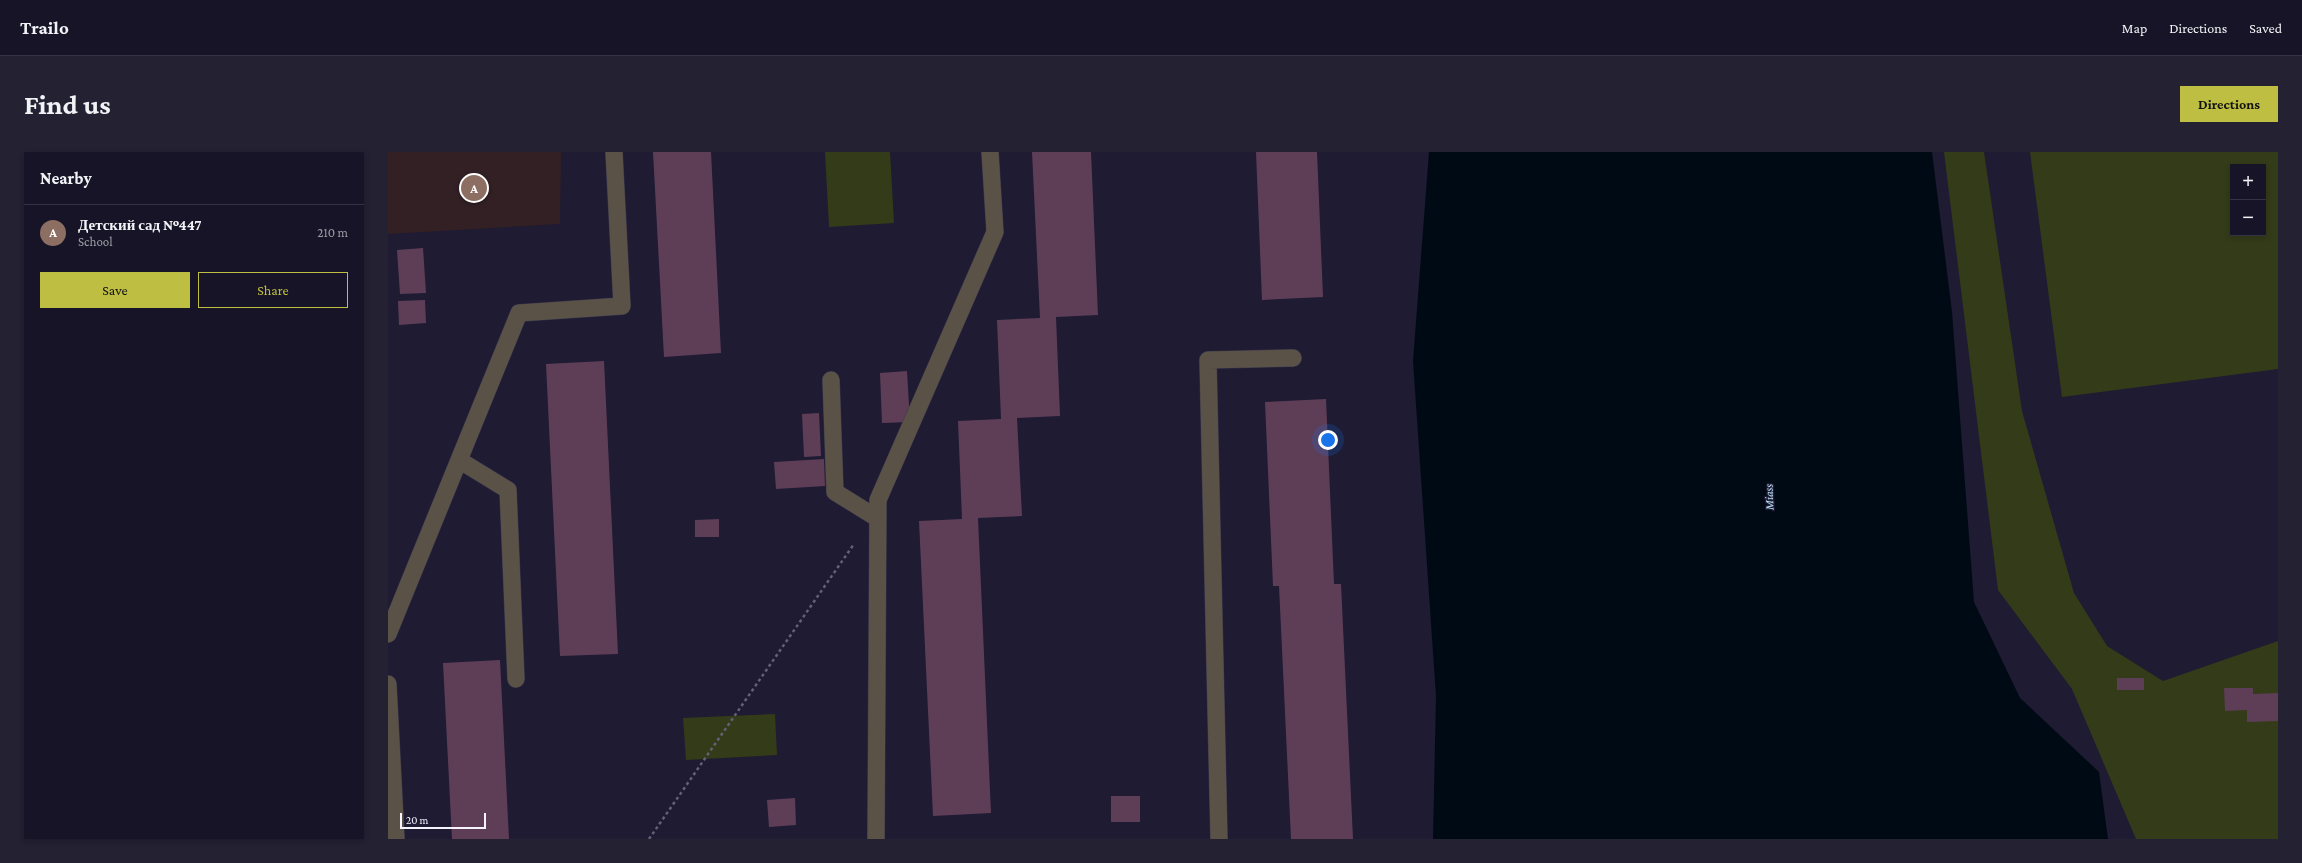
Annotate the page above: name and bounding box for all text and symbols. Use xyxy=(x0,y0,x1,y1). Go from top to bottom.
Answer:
text: Trailo xyxy=(20,17,69,38)
text: Map xyxy=(2122,20,2147,36)
text: Directions xyxy=(2169,20,2227,36)
text: Saved xyxy=(2249,20,2282,36)
button: Directions xyxy=(2180,86,2278,122)
text: Find us xyxy=(24,89,111,120)
map controls xyxy=(2230,164,2266,236)
button: + xyxy=(2230,164,2266,200)
text: Nearby xyxy=(40,169,92,188)
pin: A xyxy=(461,173,487,203)
button: − xyxy=(2230,200,2266,236)
text: Детский сад №447 xyxy=(78,217,202,233)
text: A xyxy=(49,225,57,240)
text: 210 m xyxy=(317,225,348,240)
text: School xyxy=(78,234,113,249)
button: Save xyxy=(40,272,190,308)
button: Share xyxy=(198,272,348,308)
your location xyxy=(1318,430,1338,450)
water label: Miass xyxy=(1762,483,1776,511)
scale bar xyxy=(400,811,486,830)
text: 20 m xyxy=(406,814,428,826)

